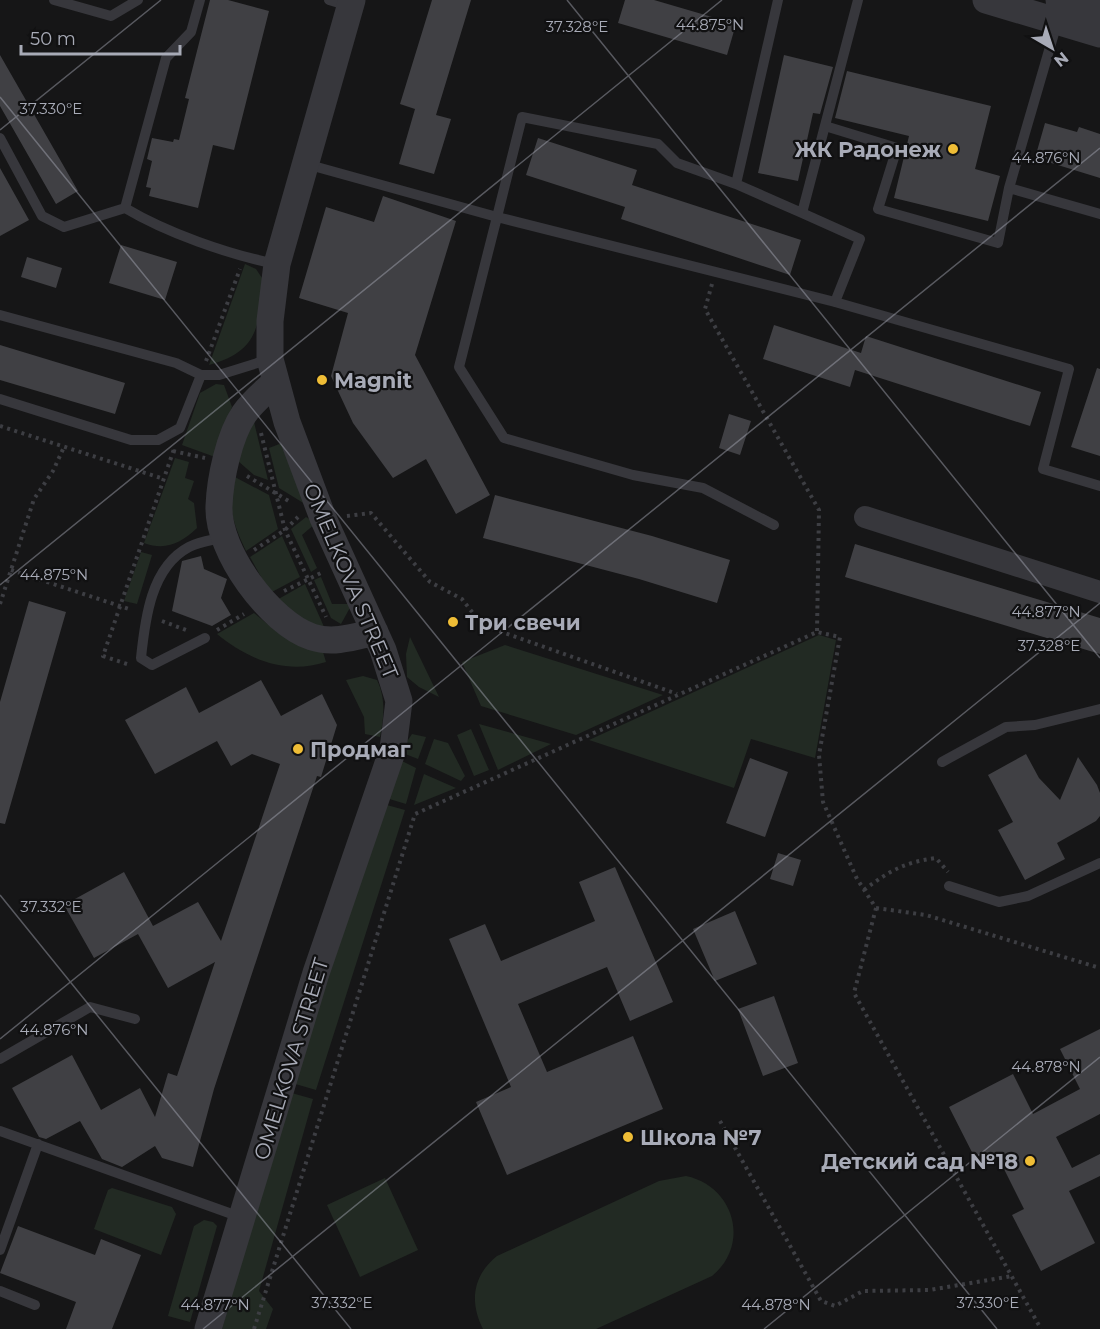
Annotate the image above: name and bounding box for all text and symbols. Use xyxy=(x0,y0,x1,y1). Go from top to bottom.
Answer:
text: 44.875°N xyxy=(676,15,744,34)
text: 37.328°E xyxy=(546,17,608,36)
scale bar xyxy=(21,18,180,56)
north arrow xyxy=(1022,18,1082,78)
text: 50 m xyxy=(30,28,76,50)
text: N xyxy=(1050,48,1072,71)
text: 37.330°E xyxy=(20,99,82,118)
place label: ЖК Радонеж xyxy=(794,137,942,162)
marker: ЖК Радонеж xyxy=(946,142,960,156)
text: 44.876°N xyxy=(1012,148,1080,167)
place label: Magnit xyxy=(334,368,412,393)
marker: Magnit xyxy=(315,373,329,387)
street label: OMELKOVA STREET xyxy=(298,479,404,683)
text: 44.875°N xyxy=(20,565,88,584)
text: 44.877°N xyxy=(1011,602,1081,621)
place label: Три свечи xyxy=(465,610,581,635)
marker: Три свечи xyxy=(446,615,460,629)
text: 37.328°E xyxy=(1018,636,1080,655)
place label: Продмаг xyxy=(310,737,411,762)
marker: Продмаг xyxy=(291,742,305,756)
text: 37.332°E xyxy=(20,897,82,916)
street label: OMELKOVA STREET xyxy=(248,955,334,1163)
text: 44.876°N xyxy=(20,1020,88,1039)
text: 44.878°N xyxy=(1011,1057,1081,1076)
place label: Школа №7 xyxy=(640,1125,762,1150)
marker: Школа №7 xyxy=(621,1130,635,1144)
place label: Детский сад №18 xyxy=(821,1149,1018,1174)
marker: Детский сад №18 xyxy=(1023,1154,1037,1168)
text: 37.332°E xyxy=(311,1293,373,1312)
text: 37.330°E xyxy=(957,1293,1019,1312)
text: 44.877°N xyxy=(180,1295,250,1314)
text: 44.878°N xyxy=(741,1295,811,1314)

